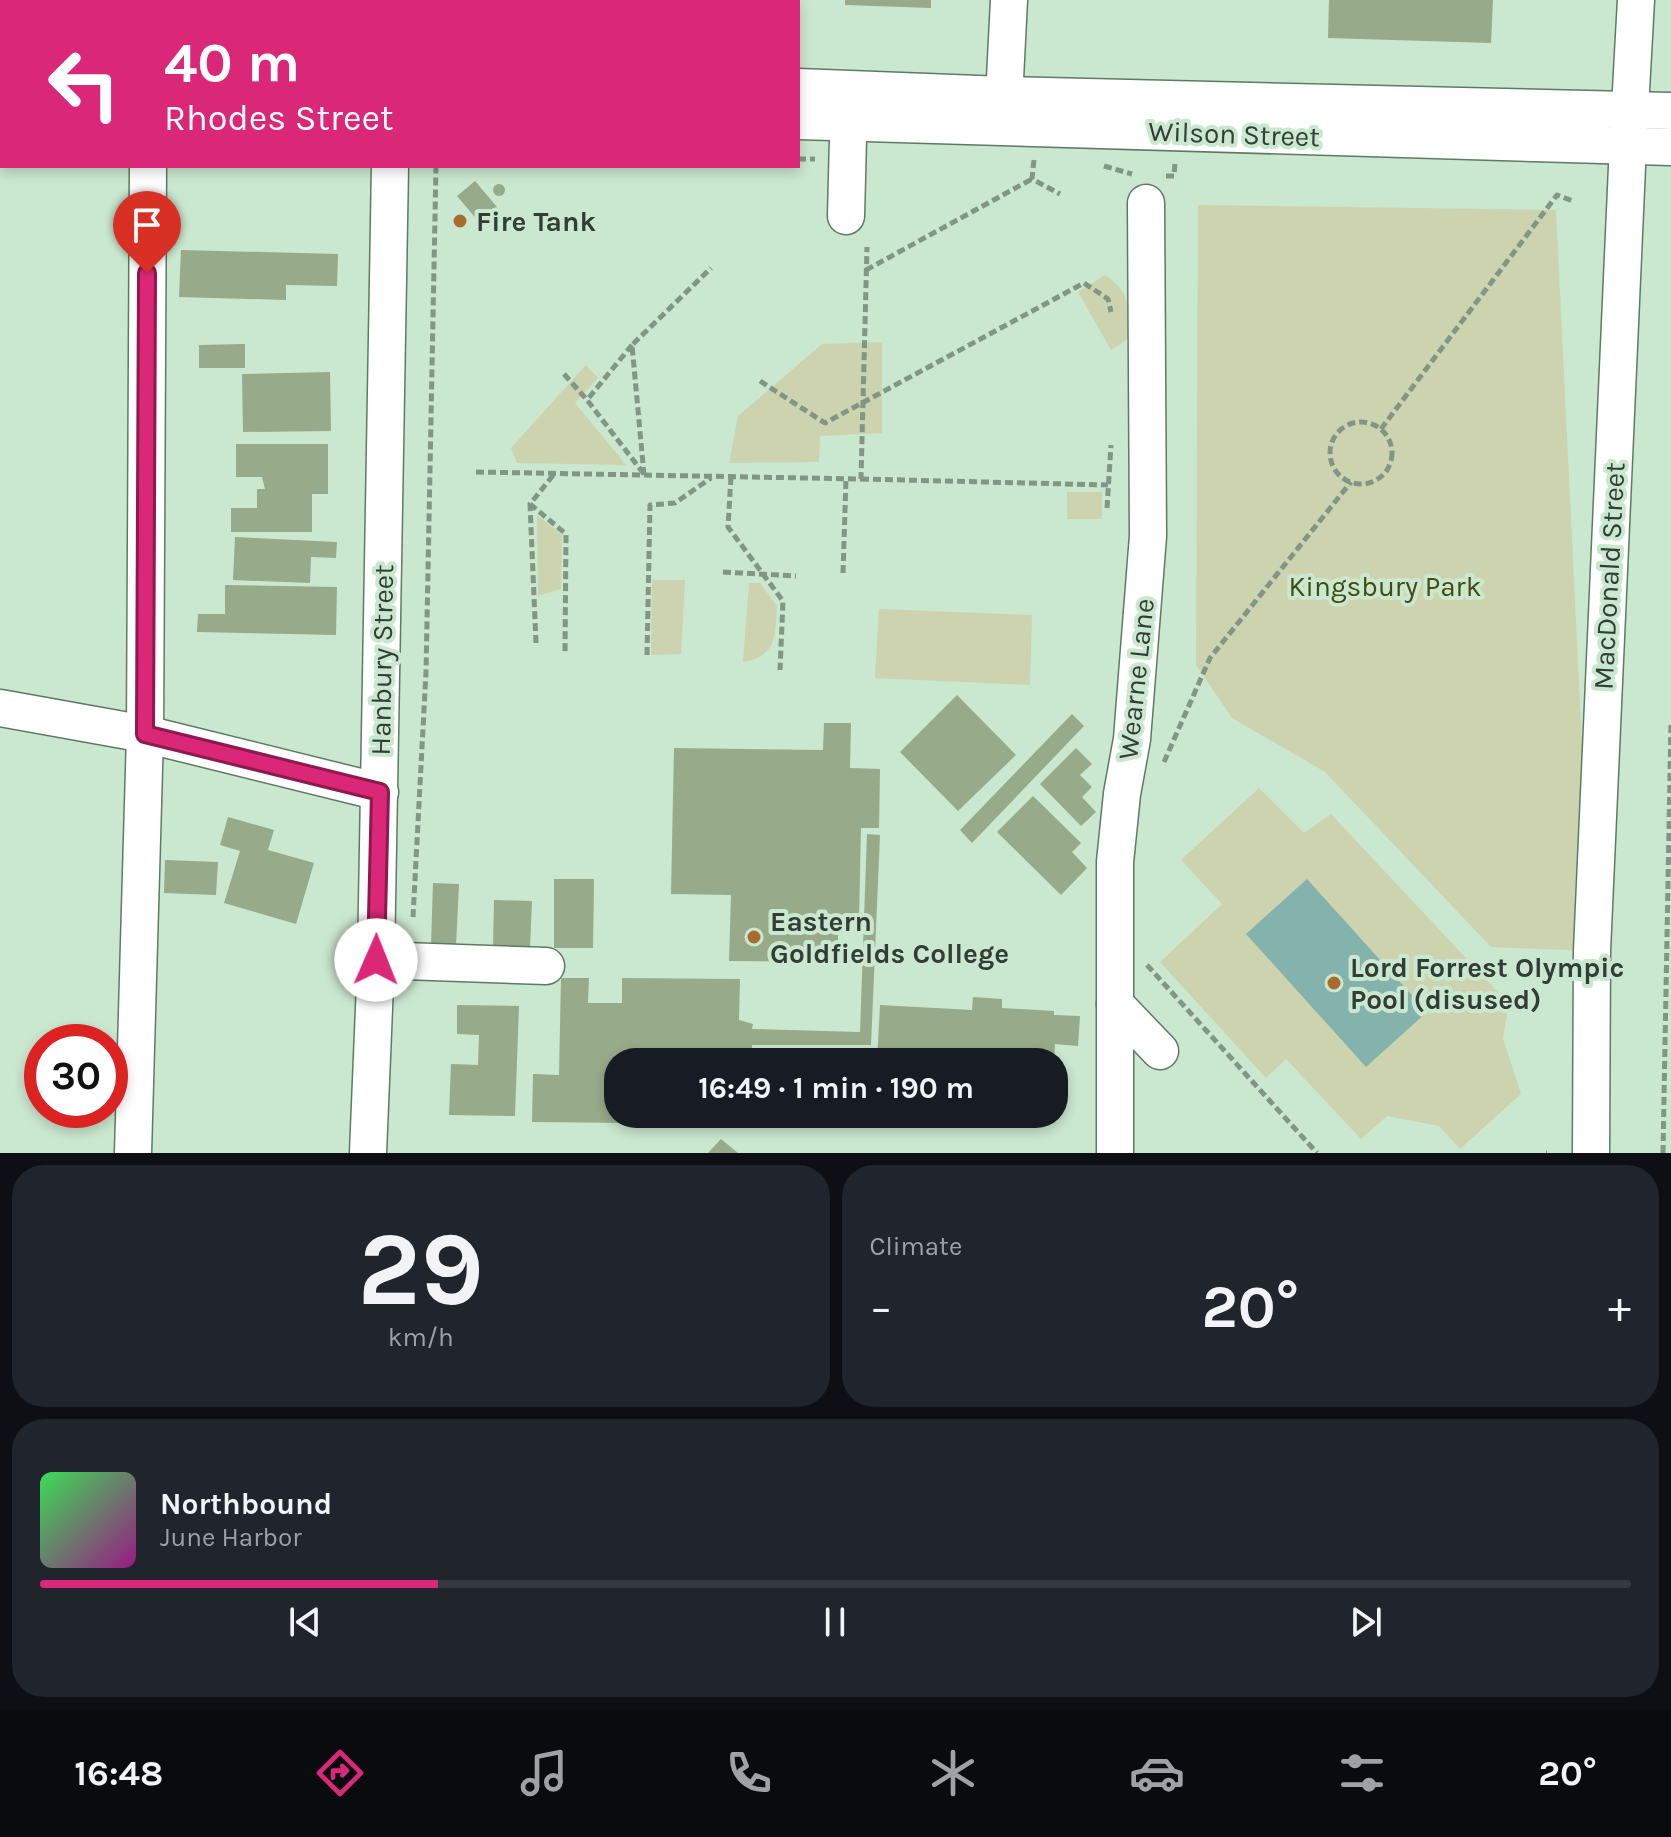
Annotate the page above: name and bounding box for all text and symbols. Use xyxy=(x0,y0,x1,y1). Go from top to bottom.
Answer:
text: 40 m xyxy=(164,30,300,95)
icon: left xyxy=(32,32,136,136)
text: Rhodes Street xyxy=(164,97,394,139)
street label: Wilson Street xyxy=(1148,115,1320,153)
pin xyxy=(113,191,181,273)
icon: arrive xyxy=(125,203,169,247)
place label: Fire Tank xyxy=(476,205,596,238)
marker: Fire Tank xyxy=(451,212,469,230)
street label: MacDonald Street xyxy=(1587,461,1631,691)
street label: Hanbury Street xyxy=(364,564,400,756)
park label: Kingsbury Park xyxy=(1289,570,1481,603)
street label: Wearne Lane xyxy=(1111,597,1161,761)
place label: Eastern Goldfields College xyxy=(770,905,1009,970)
position arrow xyxy=(334,918,418,1002)
marker: Eastern Goldfields College xyxy=(745,928,763,946)
place label: Lord Forrest Olympic Pool (disused) xyxy=(1350,951,1624,1016)
marker: Lord Forrest Olympic Pool (disused) xyxy=(1325,974,1343,992)
speed limit sign: 30 xyxy=(24,1024,128,1128)
text: 16:49 · 1 min · 190 m xyxy=(698,1070,974,1106)
text: 29 xyxy=(358,1209,484,1330)
text: Climate xyxy=(870,1231,962,1262)
text: 20° xyxy=(1201,1272,1299,1342)
text: − xyxy=(870,1282,893,1333)
text: + xyxy=(1608,1282,1631,1333)
text: km/h xyxy=(388,1322,454,1353)
text: Northbound xyxy=(160,1486,332,1522)
text: June Harbor xyxy=(160,1522,302,1553)
icon: previous xyxy=(283,1600,327,1644)
icon: pause xyxy=(813,1600,857,1644)
icon: next xyxy=(1344,1600,1388,1644)
icon: directions xyxy=(312,1745,368,1801)
icon: music xyxy=(516,1745,572,1801)
icon: phone xyxy=(721,1745,777,1801)
icon: climate xyxy=(925,1745,981,1801)
icon: car xyxy=(1129,1745,1185,1801)
icon: filters xyxy=(1334,1745,1390,1801)
text: 16:48 xyxy=(74,1752,163,1794)
text: 20° xyxy=(1538,1752,1597,1794)

